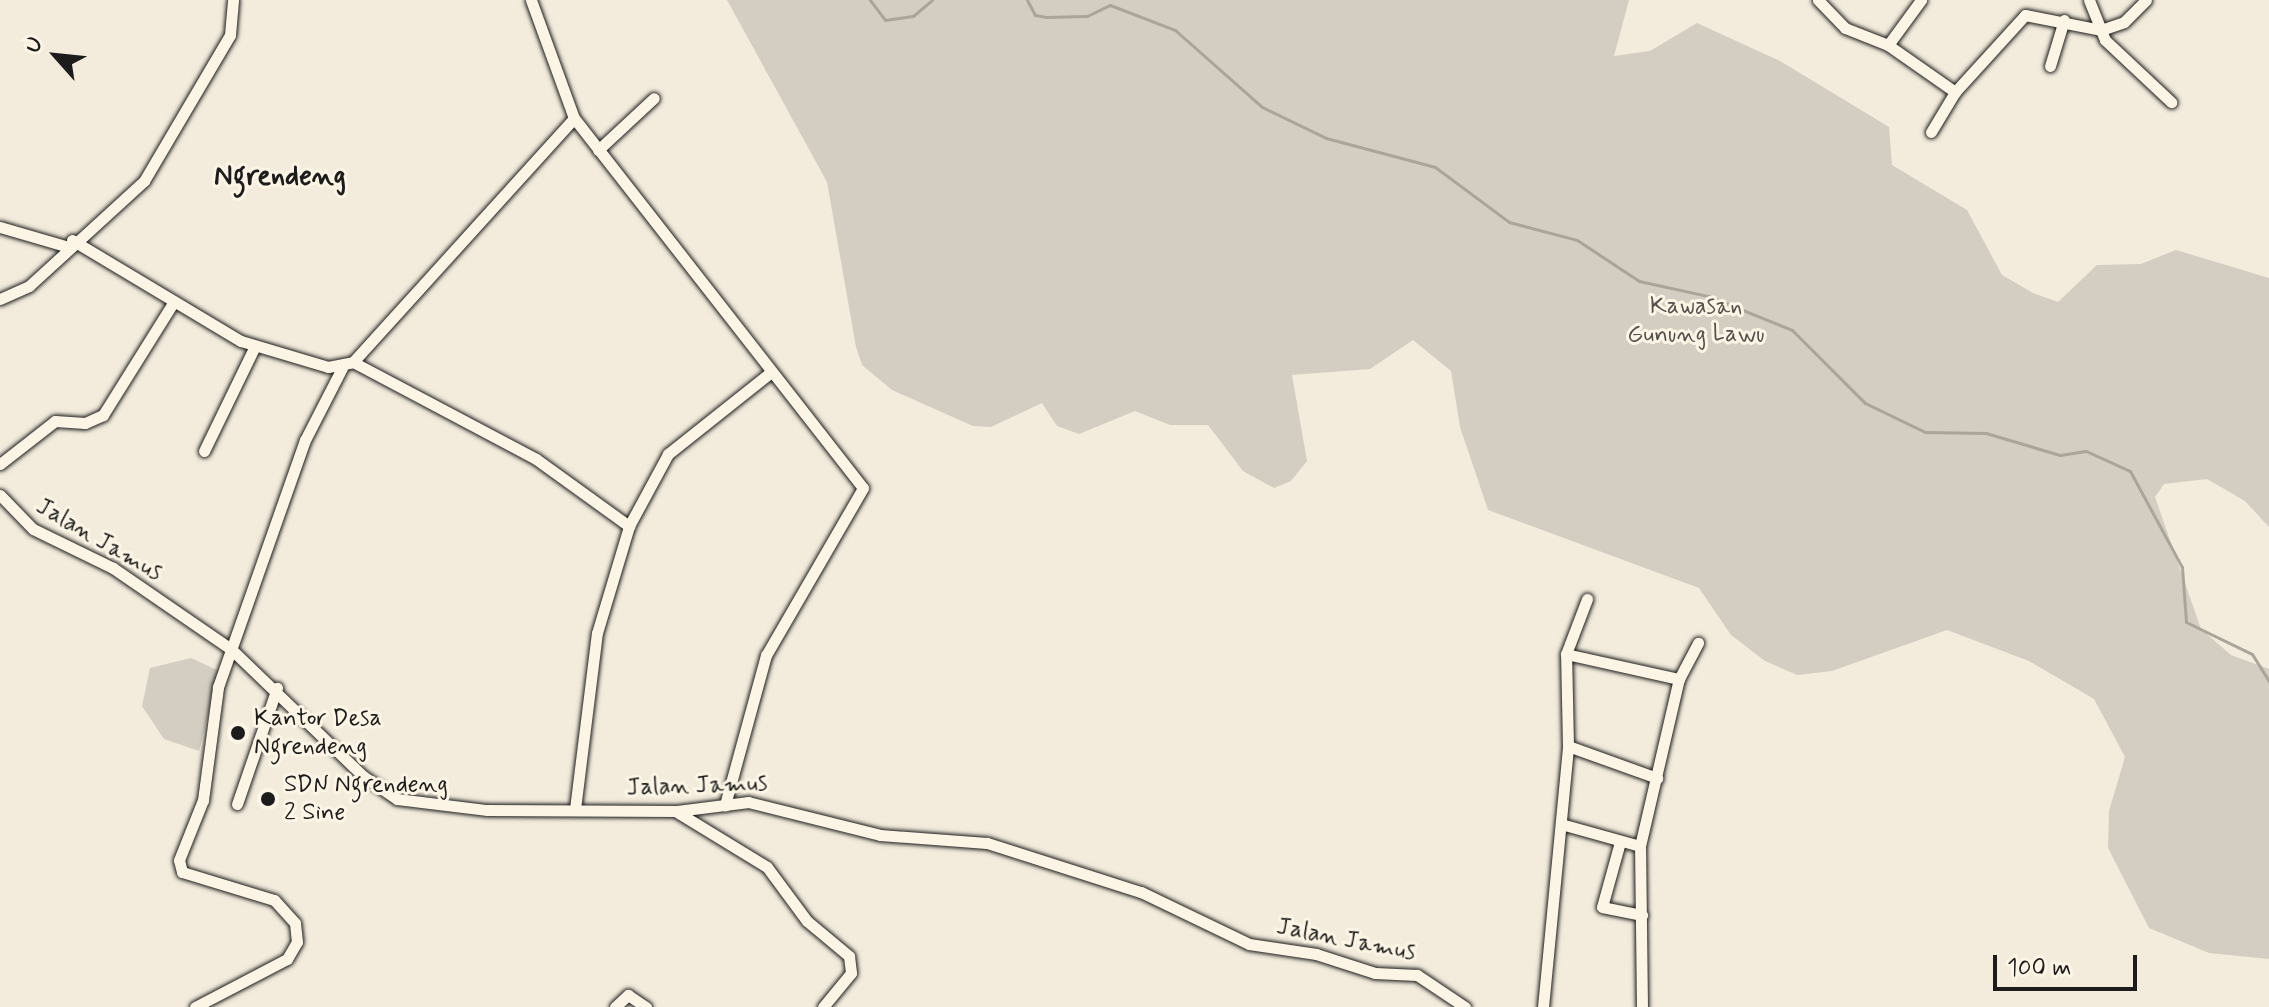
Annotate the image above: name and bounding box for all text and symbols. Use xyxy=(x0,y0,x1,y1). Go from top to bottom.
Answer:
north arrow xyxy=(16,16,96,96)
text: U xyxy=(19,32,50,58)
district label: Ngrendeng xyxy=(214,160,346,194)
park label: Kawasan Gunung Lawu xyxy=(1628,293,1764,349)
street label: Jalan Jamus xyxy=(33,493,165,587)
place label: Kantor Desa Ngrendeng xyxy=(254,705,383,761)
marker: Kantor Desa Ngrendeng xyxy=(229,724,247,742)
street label: Jalan Jamus xyxy=(628,769,766,803)
place label: SDN Ngrendeng 2 Sine xyxy=(284,771,448,827)
marker: SDN Ngrendeng 2 Sine xyxy=(259,790,277,808)
street label: Jalan Jamus xyxy=(1276,913,1416,967)
scale bar xyxy=(1997,939,2141,989)
text: 100 m xyxy=(2007,953,2071,984)

